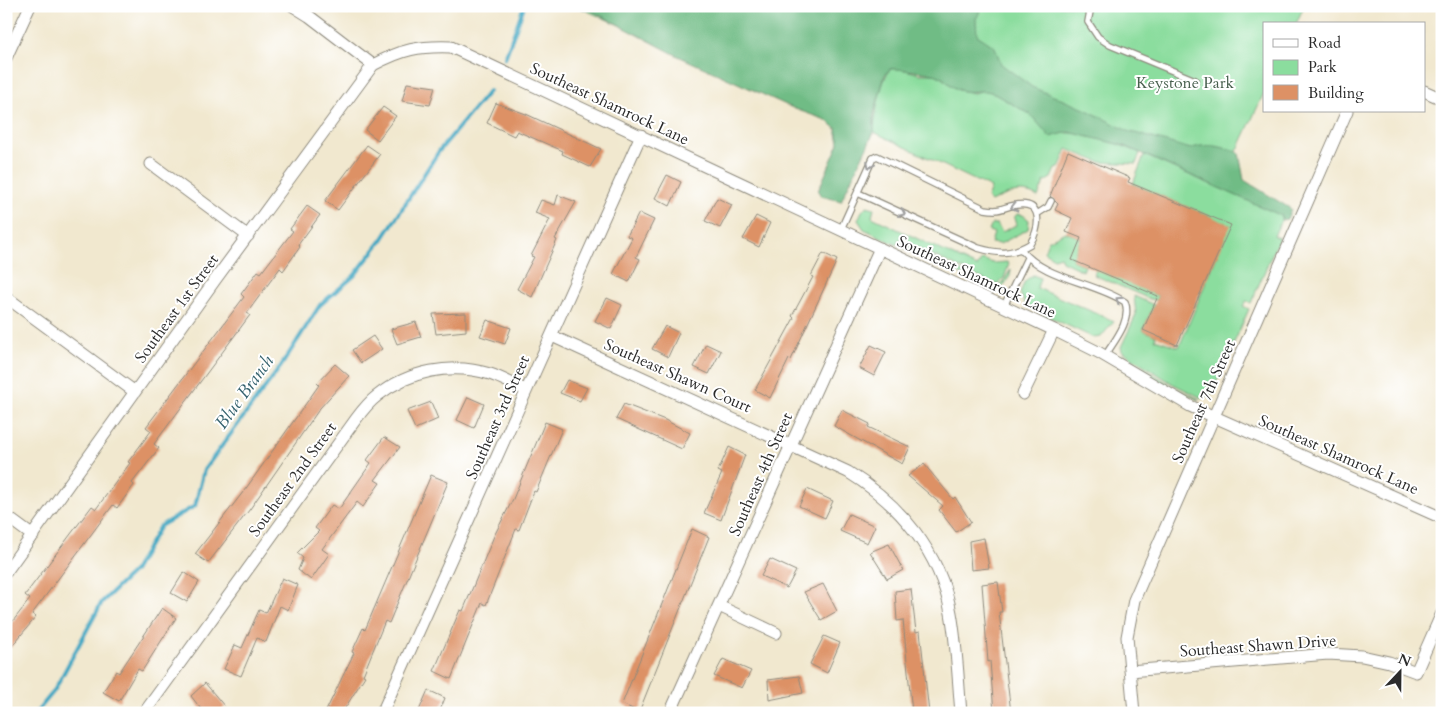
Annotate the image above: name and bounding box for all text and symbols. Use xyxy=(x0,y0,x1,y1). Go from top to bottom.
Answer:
legend xyxy=(1263,22,1426,112)
text: Road xyxy=(1308,33,1341,53)
street label: Southeast Shamrock Lane xyxy=(527,57,693,150)
text: Park xyxy=(1308,57,1337,77)
park label: Keystone Park xyxy=(1136,72,1234,94)
text: Building xyxy=(1308,83,1364,103)
one-way arrow xyxy=(866,160,876,169)
one-way arrow xyxy=(1010,201,1019,212)
one-way arrow xyxy=(897,207,906,218)
street label: Southeast Shamrock Lane xyxy=(894,230,1060,323)
street label: Southeast 1st Street xyxy=(130,250,224,367)
one-way arrow xyxy=(1115,297,1124,307)
street label: Southeast Shawn Court xyxy=(601,334,755,418)
street label: Southeast 7th Street xyxy=(1167,336,1241,467)
water label: Blue Branch xyxy=(209,350,280,434)
street label: Southeast 3rd Street xyxy=(461,352,535,483)
street label: Southeast 4th Street xyxy=(724,409,798,540)
street label: Southeast Shamrock Lane xyxy=(1255,410,1422,500)
street label: Southeast 2nd Street xyxy=(244,418,342,541)
street label: Southeast Shawn Drive xyxy=(1179,630,1337,662)
north arrow xyxy=(1376,646,1426,696)
text: N xyxy=(1395,649,1414,671)

